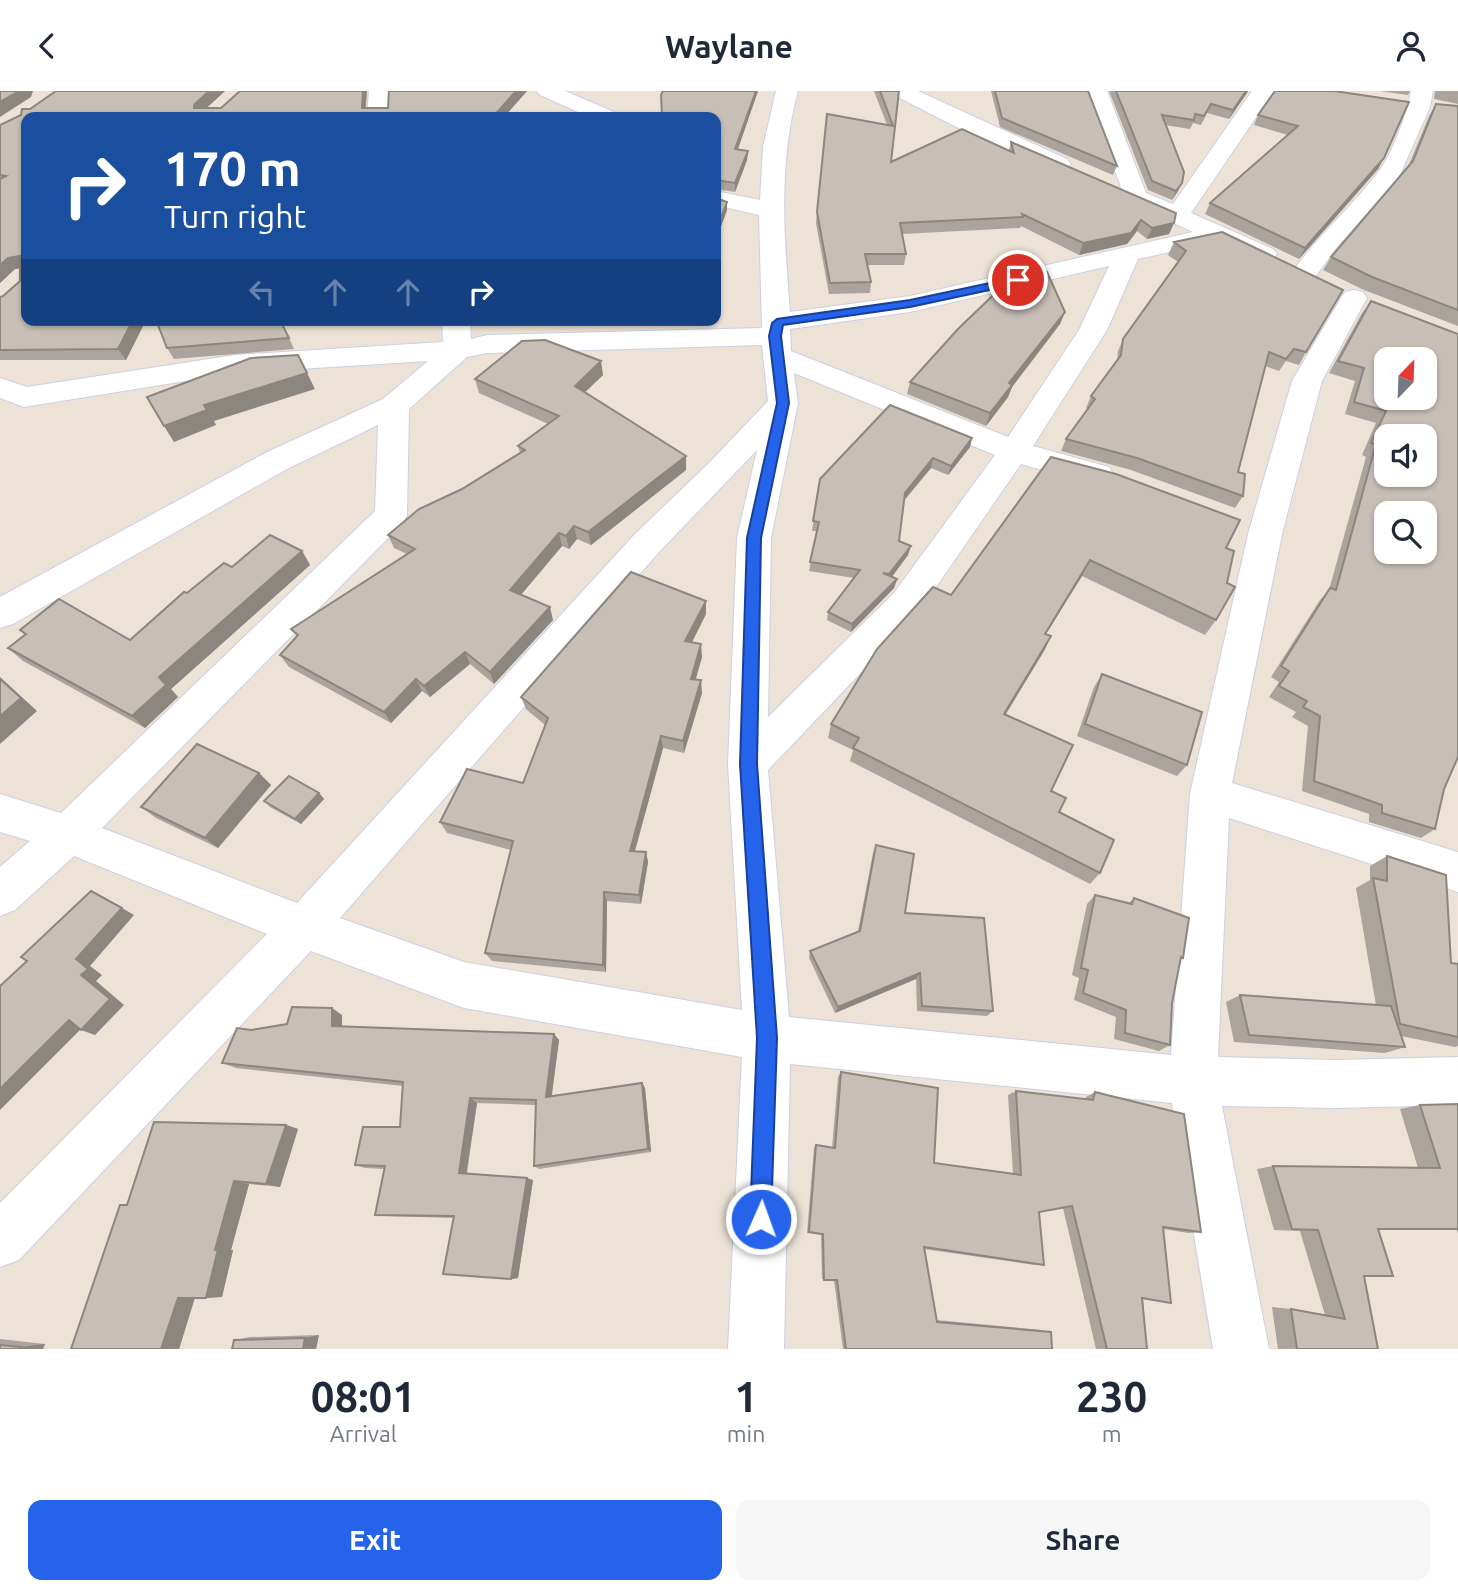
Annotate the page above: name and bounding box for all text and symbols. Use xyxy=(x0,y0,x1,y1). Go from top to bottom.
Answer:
icon: back xyxy=(28,27,66,65)
icon: person xyxy=(1392,27,1430,65)
text: Waylane xyxy=(665,28,793,64)
icon: right xyxy=(49,140,140,231)
text: 170 m xyxy=(164,140,301,195)
text: Turn right xyxy=(164,198,306,234)
pin xyxy=(988,250,1048,310)
icon: arrive xyxy=(999,261,1037,299)
icon: left xyxy=(243,273,281,311)
icon: ahead xyxy=(316,273,354,311)
icon: ahead xyxy=(389,273,427,311)
icon: right xyxy=(462,273,500,311)
north arrow xyxy=(1374,347,1437,409)
map controls xyxy=(1374,347,1437,564)
button: sound xyxy=(1374,424,1437,487)
button: search xyxy=(1374,501,1437,564)
position arrow xyxy=(724,1182,798,1256)
text: 08:01 xyxy=(311,1373,416,1420)
text: 1 xyxy=(734,1373,758,1420)
text: 230 xyxy=(1076,1373,1147,1420)
text: Arrival xyxy=(330,1421,397,1446)
text: min xyxy=(727,1421,765,1446)
text: m xyxy=(1102,1421,1122,1446)
button: Exit xyxy=(28,1500,722,1580)
button: Share xyxy=(736,1500,1430,1580)

